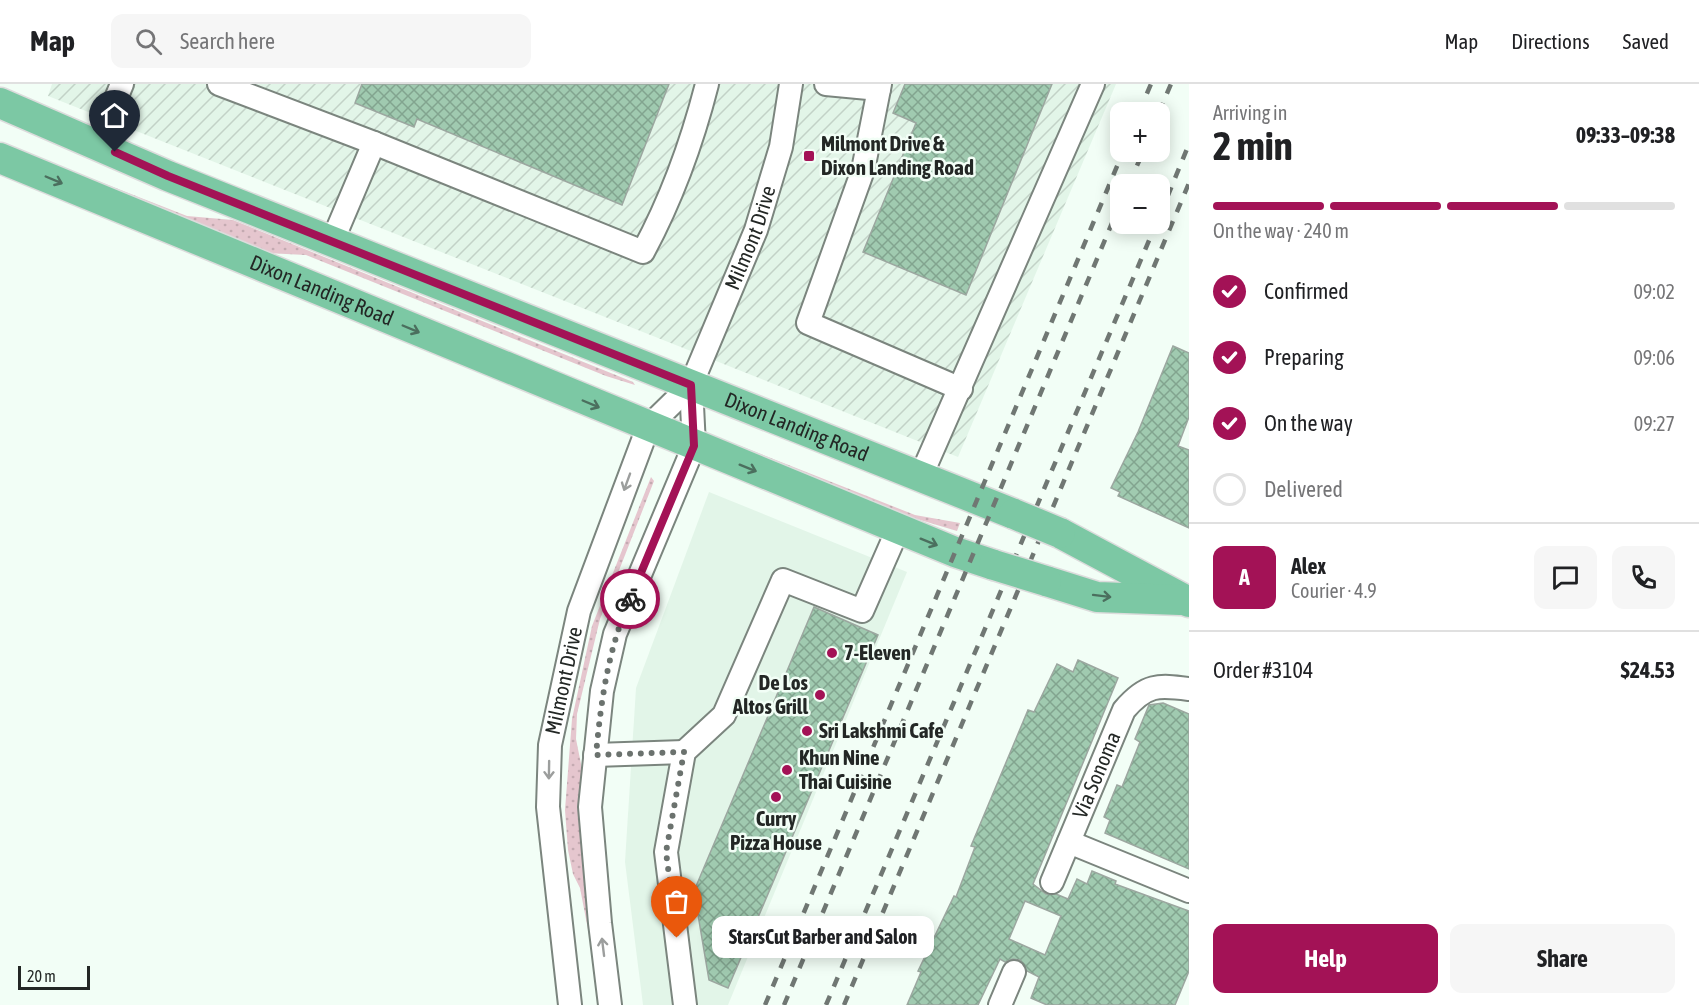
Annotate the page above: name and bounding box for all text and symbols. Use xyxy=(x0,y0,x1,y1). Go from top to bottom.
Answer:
search box xyxy=(111,14,531,68)
text: Map xyxy=(30,25,75,57)
icon: search xyxy=(132,25,165,58)
text: Search here xyxy=(180,28,275,54)
text: Map xyxy=(1444,29,1478,53)
text: Directions xyxy=(1511,29,1590,53)
text: Saved xyxy=(1623,29,1669,53)
pin xyxy=(89,90,140,152)
icon: home xyxy=(98,99,131,132)
text: Arriving in xyxy=(1213,101,1287,124)
map controls xyxy=(1110,102,1170,234)
button: + xyxy=(1110,102,1170,162)
text: 09:33–09:38 xyxy=(1576,122,1675,148)
text: 2 min xyxy=(1213,124,1293,168)
place label: Milmont Drive & Dixon Landing Road xyxy=(821,131,974,179)
marker: Milmont Drive & Dixon Landing Road xyxy=(802,149,816,163)
button: − xyxy=(1110,174,1170,234)
one-way arrow xyxy=(44,175,63,186)
street label: Milmont Drive xyxy=(719,183,780,293)
text: On the way · 240 m xyxy=(1213,219,1349,242)
street label: Dixon Landing Road xyxy=(247,250,397,330)
icon: check xyxy=(1213,275,1246,308)
text: Confirmed xyxy=(1264,278,1349,304)
text: 09:02 xyxy=(1633,280,1675,303)
one-way arrow xyxy=(402,324,420,335)
icon: check xyxy=(1213,341,1246,374)
text: Preparing xyxy=(1264,344,1344,370)
text: 09:06 xyxy=(1633,346,1675,369)
street label: Dixon Landing Road xyxy=(721,387,872,466)
one-way arrow xyxy=(582,398,600,410)
icon: check xyxy=(1213,407,1246,440)
text: On the way xyxy=(1264,410,1353,436)
text: 09:27 xyxy=(1634,412,1675,435)
one-way arrow xyxy=(739,463,757,474)
one-way arrow xyxy=(621,472,632,490)
text: Delivered xyxy=(1264,476,1343,502)
one-way arrow xyxy=(919,537,938,548)
button: chat xyxy=(1534,546,1597,609)
button: phone xyxy=(1612,546,1675,609)
text: Alex xyxy=(1291,553,1326,579)
text: A xyxy=(1239,564,1250,590)
courier xyxy=(600,569,660,629)
text: Courier · 4.9 xyxy=(1291,579,1377,602)
icon: bike xyxy=(614,583,647,616)
one-way arrow xyxy=(1092,591,1111,602)
street label: Milmont Drive xyxy=(540,625,586,737)
place label: 7-Eleven xyxy=(844,640,911,664)
marker: 7-Eleven xyxy=(825,646,839,660)
text: Order #3104 xyxy=(1213,657,1313,683)
text: $24.53 xyxy=(1620,657,1675,683)
place label: De Los Altos Grill xyxy=(732,670,809,718)
marker: De Los Altos Grill xyxy=(813,688,827,702)
place label: Sri Lakshmi Cafe xyxy=(819,718,944,742)
marker: Sri Lakshmi Cafe xyxy=(800,724,814,738)
street label: Via Sonoma xyxy=(1067,728,1125,821)
place label: Khun Nine Thai Cuisine xyxy=(799,745,892,793)
one-way arrow xyxy=(544,759,555,779)
marker: Khun Nine Thai Cuisine xyxy=(780,763,794,777)
marker: Curry Pizza House xyxy=(769,790,783,804)
place label: Curry Pizza House xyxy=(730,806,822,854)
pin xyxy=(651,876,702,938)
icon: bag xyxy=(660,885,693,918)
callout: StarsCut Barber and Salon xyxy=(713,917,935,959)
button: Help xyxy=(1213,924,1438,993)
button: Share xyxy=(1450,924,1675,993)
text: StarsCut Barber and Salon xyxy=(729,925,917,948)
one-way arrow xyxy=(597,938,608,957)
scale bar xyxy=(18,963,90,990)
text: 20 m xyxy=(27,967,56,985)

